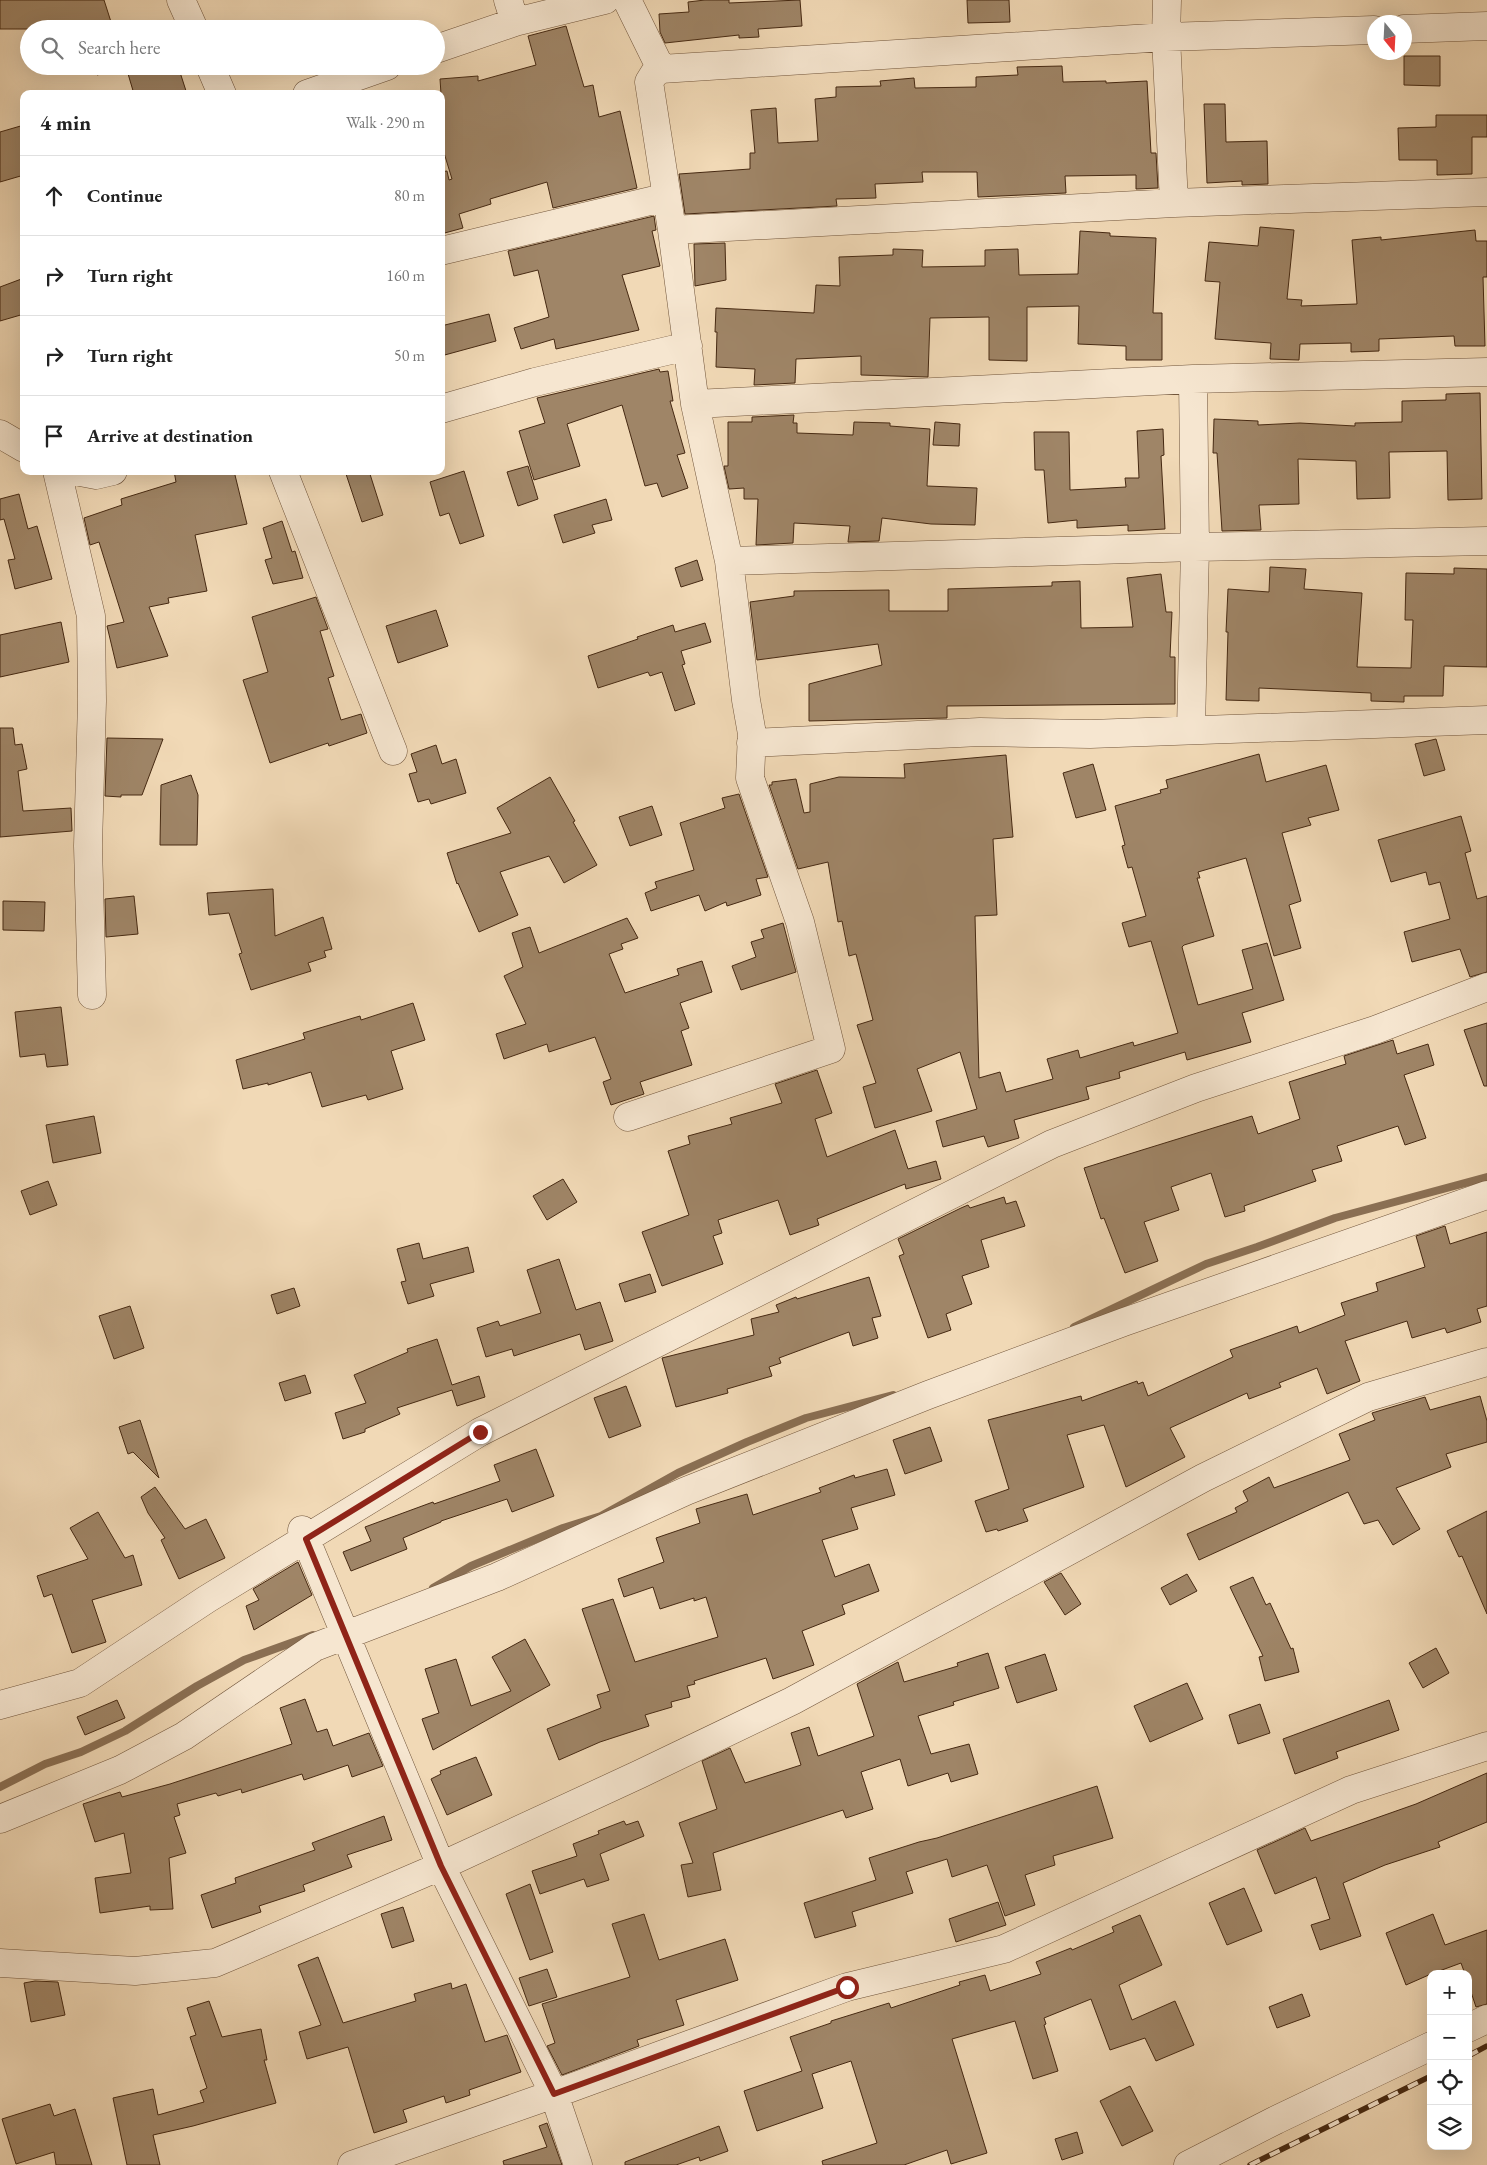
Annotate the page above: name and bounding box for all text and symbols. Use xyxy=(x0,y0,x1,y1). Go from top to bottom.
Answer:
north arrow xyxy=(1367,15,1412,60)
search box xyxy=(20,20,445,75)
icon: search xyxy=(38,34,66,62)
text: Search here xyxy=(78,35,160,60)
text: 4 min xyxy=(40,109,91,136)
text: Walk · 290 m xyxy=(346,112,425,133)
icon: ahead xyxy=(40,182,68,210)
text: Continue xyxy=(87,183,162,208)
text: 80 m xyxy=(394,185,425,206)
icon: right xyxy=(40,262,68,290)
text: Turn right xyxy=(87,263,173,288)
text: 160 m xyxy=(386,265,425,286)
icon: right xyxy=(40,342,68,370)
text: Turn right xyxy=(87,343,173,368)
text: 50 m xyxy=(394,345,425,366)
icon: arrive xyxy=(40,422,68,450)
text: Arrive at destination xyxy=(87,423,253,448)
route end xyxy=(469,1421,492,1444)
map controls xyxy=(1427,1970,1472,2150)
button: + xyxy=(1427,1970,1472,2015)
route start xyxy=(836,1976,859,1999)
button: − xyxy=(1427,2015,1472,2060)
button: locate xyxy=(1427,2060,1472,2105)
button: layers xyxy=(1427,2105,1472,2150)

